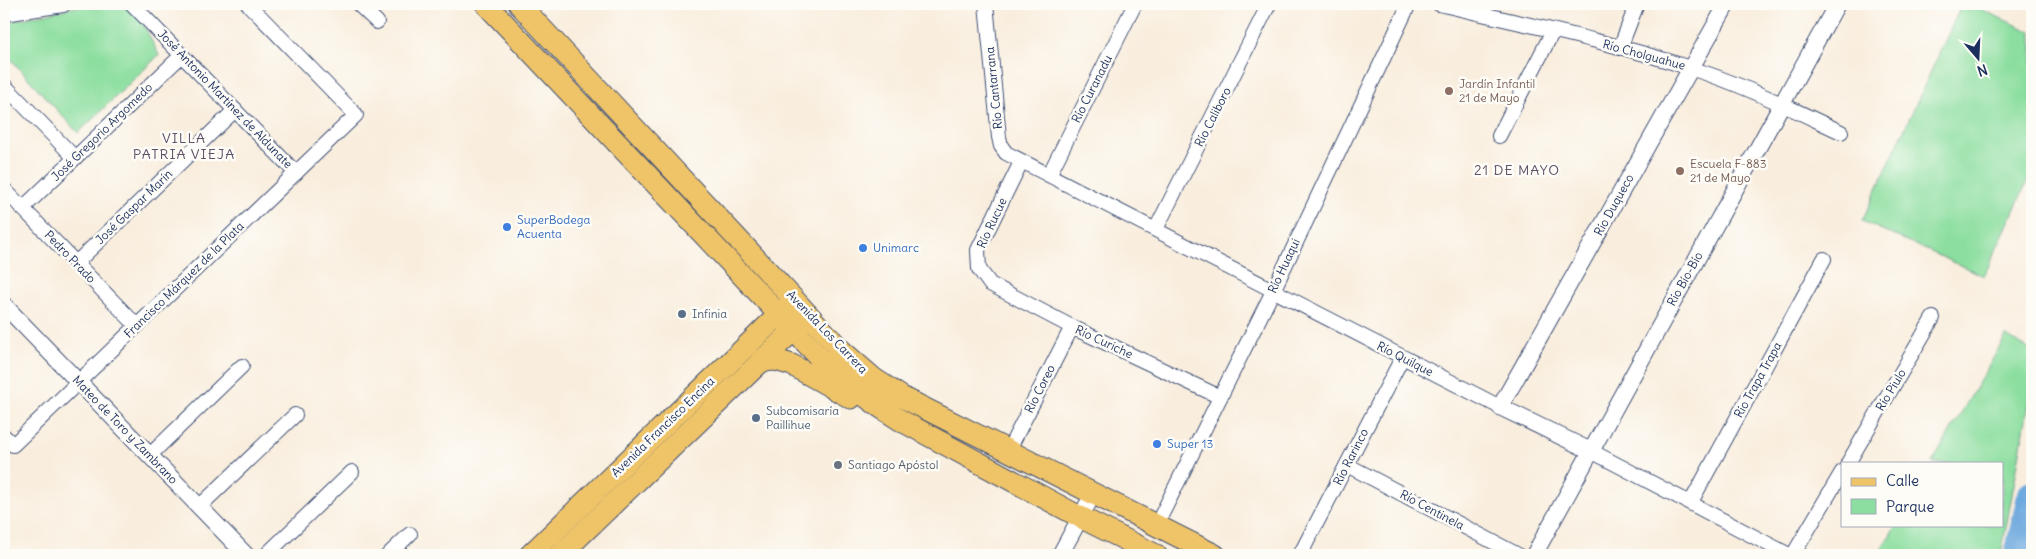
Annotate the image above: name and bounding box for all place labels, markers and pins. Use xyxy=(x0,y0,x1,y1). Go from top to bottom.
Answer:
place label: Jardín Infantil 21 de Mayo xyxy=(1459,76,1535,105)
marker: Jardín Infantil 21 de Mayo xyxy=(1443,85,1455,97)
place label: Escuela F-883 21 de Mayo xyxy=(1690,156,1767,185)
marker: Escuela F-883 21 de Mayo xyxy=(1674,165,1686,177)
place label: SuperBodega Acuenta xyxy=(517,212,591,241)
marker: SuperBodega Acuenta xyxy=(501,221,513,233)
place label: Unimarc xyxy=(873,240,919,255)
marker: Unimarc xyxy=(857,242,869,254)
place label: Infinia xyxy=(692,306,727,321)
marker: Infinia xyxy=(676,308,688,320)
place label: Subcomisaría Paillihue xyxy=(766,403,839,432)
marker: Subcomisaría Paillihue xyxy=(750,412,762,424)
place label: Super 13 xyxy=(1167,436,1214,451)
marker: Super 13 xyxy=(1151,438,1163,450)
place label: Santiago Apóstol xyxy=(848,457,938,472)
marker: Santiago Apóstol xyxy=(832,459,844,471)

